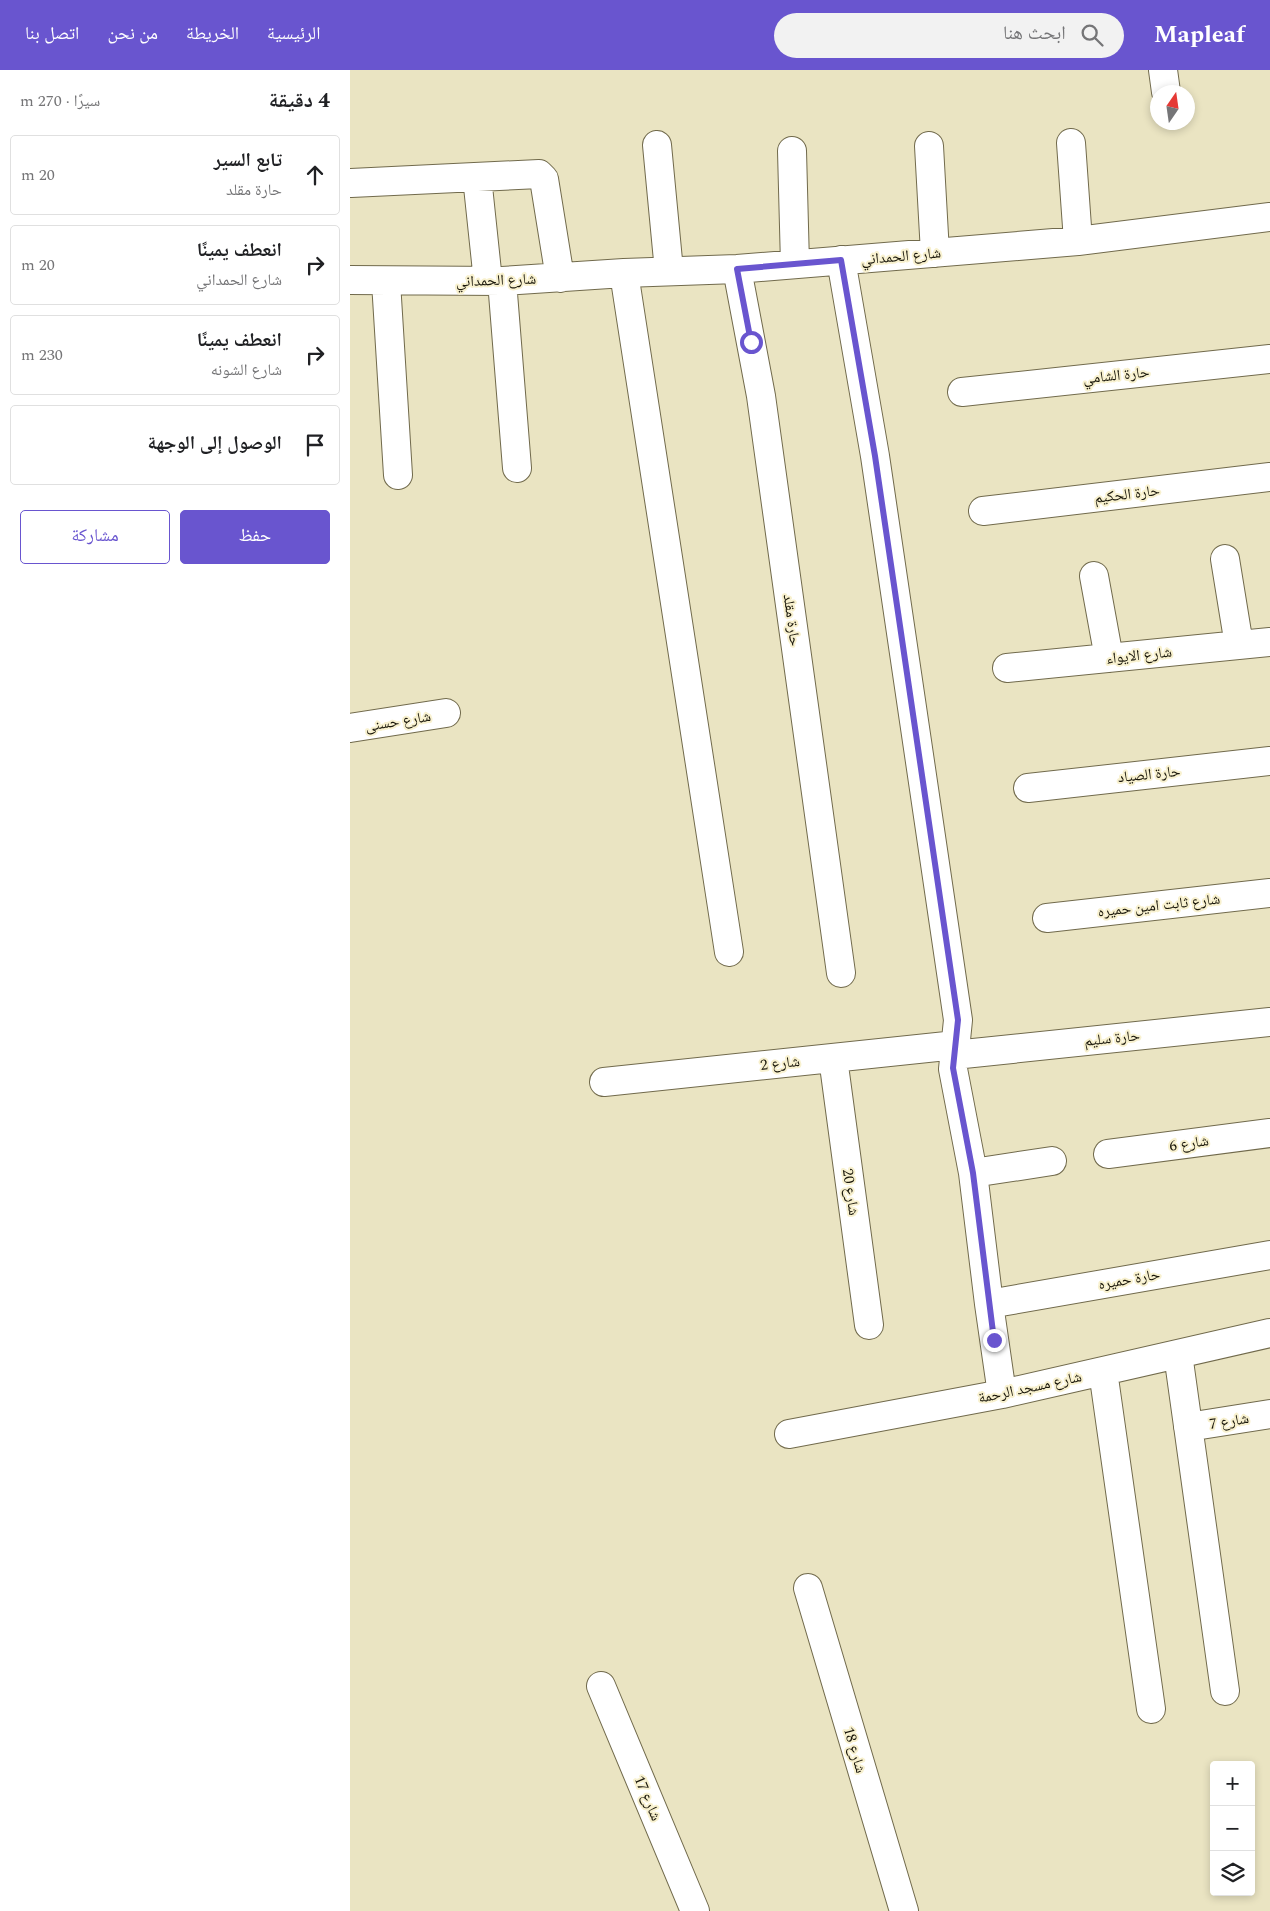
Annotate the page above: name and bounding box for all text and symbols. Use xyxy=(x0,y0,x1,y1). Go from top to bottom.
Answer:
search box xyxy=(774,13,1124,58)
text: Mapleaf xyxy=(1154,17,1245,53)
text: ابحث هنا xyxy=(1003,19,1066,48)
text: اتصل بنا xyxy=(25,20,79,47)
text: من نحن xyxy=(107,20,158,47)
text: الخريطة xyxy=(186,20,239,47)
text: الرئيسية xyxy=(267,20,320,47)
icon: search xyxy=(1078,21,1106,49)
text: 4 دقيقة xyxy=(269,85,330,117)
north arrow xyxy=(1150,85,1195,130)
text: سيرًا · 270 m xyxy=(20,89,100,113)
text: تابع السير xyxy=(214,146,282,175)
icon: ahead xyxy=(301,161,329,189)
text: 20 m xyxy=(21,163,55,187)
text: حارة مقلد xyxy=(226,178,282,202)
text: انعطف يمينًا xyxy=(197,236,282,265)
street label: شارع الحمداني xyxy=(860,242,942,271)
icon: right xyxy=(301,251,329,279)
text: 20 m xyxy=(21,253,55,277)
text: شارع الحمداني xyxy=(196,268,282,292)
street label: شارع الحمداني xyxy=(455,268,537,293)
text: انعطف يمينًا xyxy=(197,326,282,355)
route start xyxy=(740,331,763,354)
icon: right xyxy=(301,341,329,369)
text: 230 m xyxy=(21,343,63,367)
text: شارع الشونه xyxy=(211,358,282,382)
street label: حارة الشامي xyxy=(1082,361,1151,390)
text: الوصول إلى الوجهة xyxy=(148,429,282,458)
icon: arrive xyxy=(301,431,329,459)
street label: حارة الحكيم xyxy=(1093,479,1162,510)
button: مشاركة xyxy=(20,510,170,564)
button: حفظ xyxy=(180,510,330,564)
street label: حارة مقلد xyxy=(776,593,807,648)
street label: شارع الايواء xyxy=(1105,641,1173,670)
street label: شارع حسنى xyxy=(363,705,433,738)
street label: حارة الصياد xyxy=(1117,760,1182,789)
street label: شارع ثابت امين حميره xyxy=(1097,888,1222,923)
street label: حارة سليم xyxy=(1083,1024,1141,1053)
street label: شارع 2 xyxy=(759,1050,801,1077)
street label: شارع 6 xyxy=(1168,1129,1210,1158)
street label: شارع 20 xyxy=(836,1167,865,1217)
street label: حارة حميره xyxy=(1096,1263,1162,1296)
route end xyxy=(983,1329,1006,1352)
street label: شارع مسجد الرحمة xyxy=(976,1365,1084,1410)
street label: شارع 7 xyxy=(1208,1407,1251,1436)
street label: شارع 18 xyxy=(837,1724,872,1776)
map controls xyxy=(1210,1761,1255,1896)
button: + xyxy=(1210,1761,1255,1806)
street label: شارع 17 xyxy=(628,1772,667,1825)
button: − xyxy=(1210,1806,1255,1851)
button: layers xyxy=(1210,1851,1255,1896)

